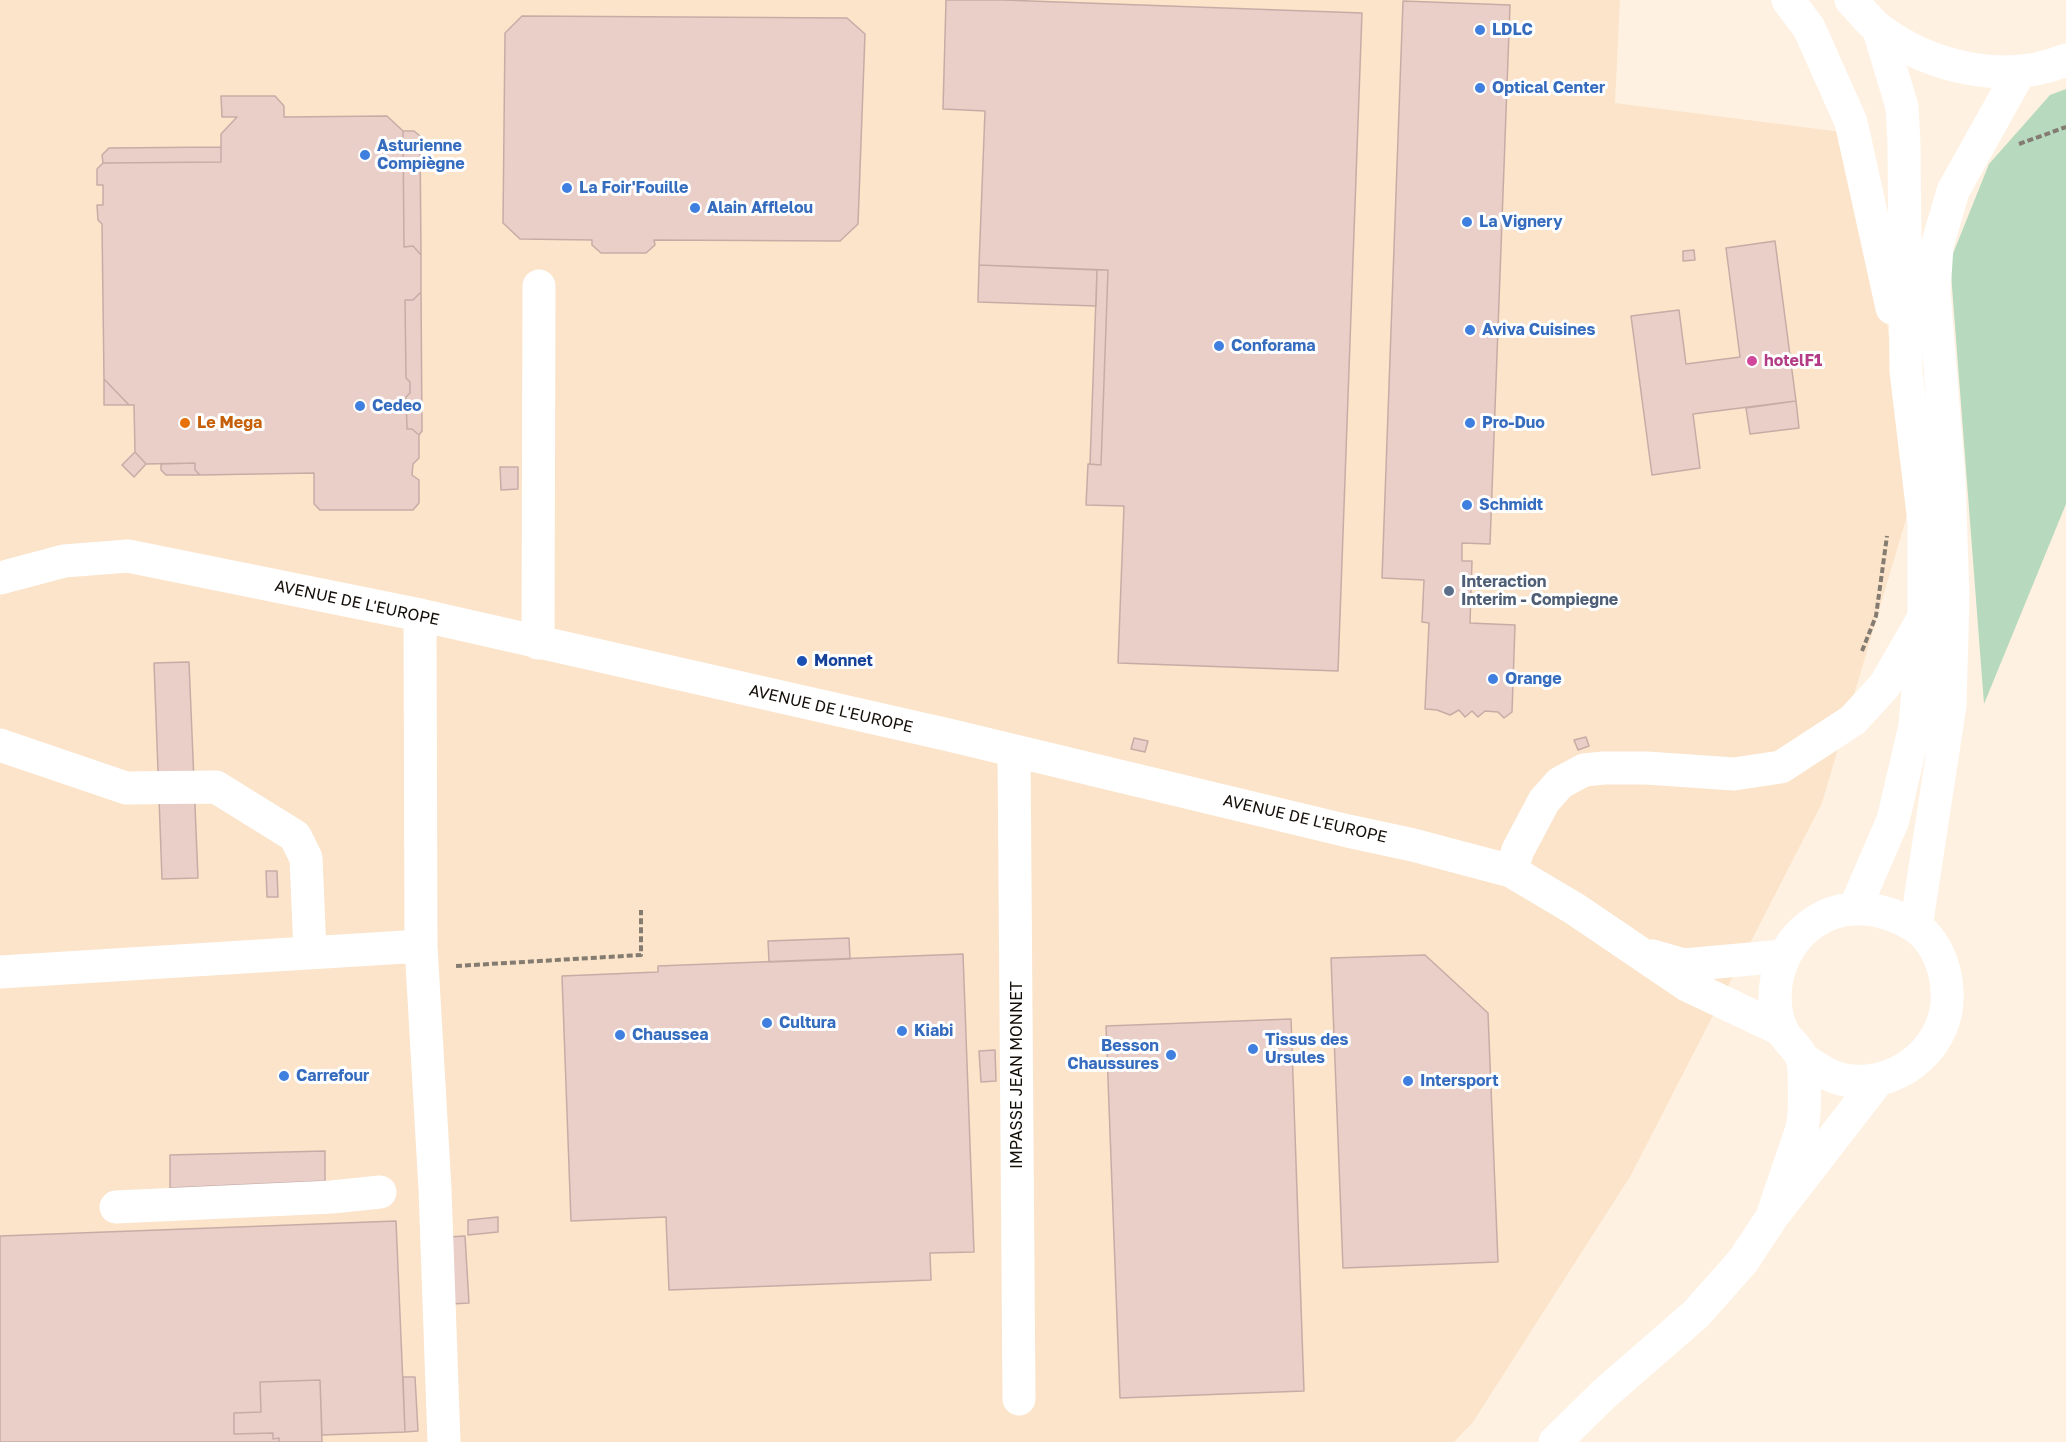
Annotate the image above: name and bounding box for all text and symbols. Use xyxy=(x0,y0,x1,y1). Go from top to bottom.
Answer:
place label: LDLC xyxy=(1492,20,1533,40)
marker: LDLC xyxy=(1473,23,1487,37)
place label: Optical Center xyxy=(1492,78,1605,98)
marker: Optical Center xyxy=(1473,81,1487,95)
place label: Asturienne Compiègne xyxy=(377,136,465,174)
marker: Asturienne Compiègne xyxy=(358,148,372,162)
place label: La Foir'Fouille xyxy=(579,178,688,198)
marker: La Foir'Fouille xyxy=(560,181,574,195)
place label: Alain Afflelou xyxy=(707,198,813,218)
marker: Alain Afflelou xyxy=(688,201,702,215)
place label: La Vignery xyxy=(1479,212,1563,232)
marker: La Vignery xyxy=(1460,215,1474,229)
place label: Aviva Cuisines xyxy=(1482,320,1595,340)
marker: Aviva Cuisines xyxy=(1463,323,1477,337)
place label: Conforama xyxy=(1231,336,1316,356)
marker: Conforama xyxy=(1212,339,1226,353)
place label: hotelF1 xyxy=(1764,351,1822,371)
marker: hotelF1 xyxy=(1745,354,1759,368)
place label: Cedeo xyxy=(372,396,422,416)
marker: Cedeo xyxy=(353,399,367,413)
place label: Le Mega xyxy=(197,413,262,433)
place label: Pro-Duo xyxy=(1482,413,1545,433)
marker: Le Mega xyxy=(178,416,192,430)
marker: Pro-Duo xyxy=(1463,416,1477,430)
place label: Schmidt xyxy=(1479,495,1543,515)
marker: Schmidt xyxy=(1460,498,1474,512)
place label: Interaction Interim - Compiegne xyxy=(1461,572,1618,610)
street label: AVENUE DE L'EUROPE xyxy=(273,576,441,630)
marker: Interaction Interim - Compiegne xyxy=(1442,584,1456,598)
place label: Monnet xyxy=(814,651,873,671)
marker: Monnet xyxy=(795,654,809,668)
place label: Orange xyxy=(1505,669,1562,689)
marker: Orange xyxy=(1486,672,1500,686)
street label: AVENUE DE L'EUROPE xyxy=(747,681,915,737)
street label: AVENUE DE L'EUROPE xyxy=(1221,791,1389,847)
street label: IMPASSE JEAN MONNET xyxy=(1007,981,1027,1169)
place label: Cultura xyxy=(779,1013,836,1033)
marker: Cultura xyxy=(760,1016,774,1030)
place label: Kiabi xyxy=(914,1021,953,1041)
marker: Kiabi xyxy=(895,1024,909,1038)
place label: Chaussea xyxy=(632,1025,708,1045)
marker: Chaussea xyxy=(613,1028,627,1042)
place label: Tissus des Ursules xyxy=(1265,1030,1348,1068)
place label: Besson Chaussures xyxy=(1067,1036,1159,1074)
marker: Tissus des Ursules xyxy=(1246,1042,1260,1056)
marker: Besson Chaussures xyxy=(1164,1048,1178,1062)
place label: Carrefour xyxy=(296,1066,369,1086)
marker: Carrefour xyxy=(277,1069,291,1083)
place label: Intersport xyxy=(1420,1071,1499,1091)
marker: Intersport xyxy=(1401,1074,1415,1088)

